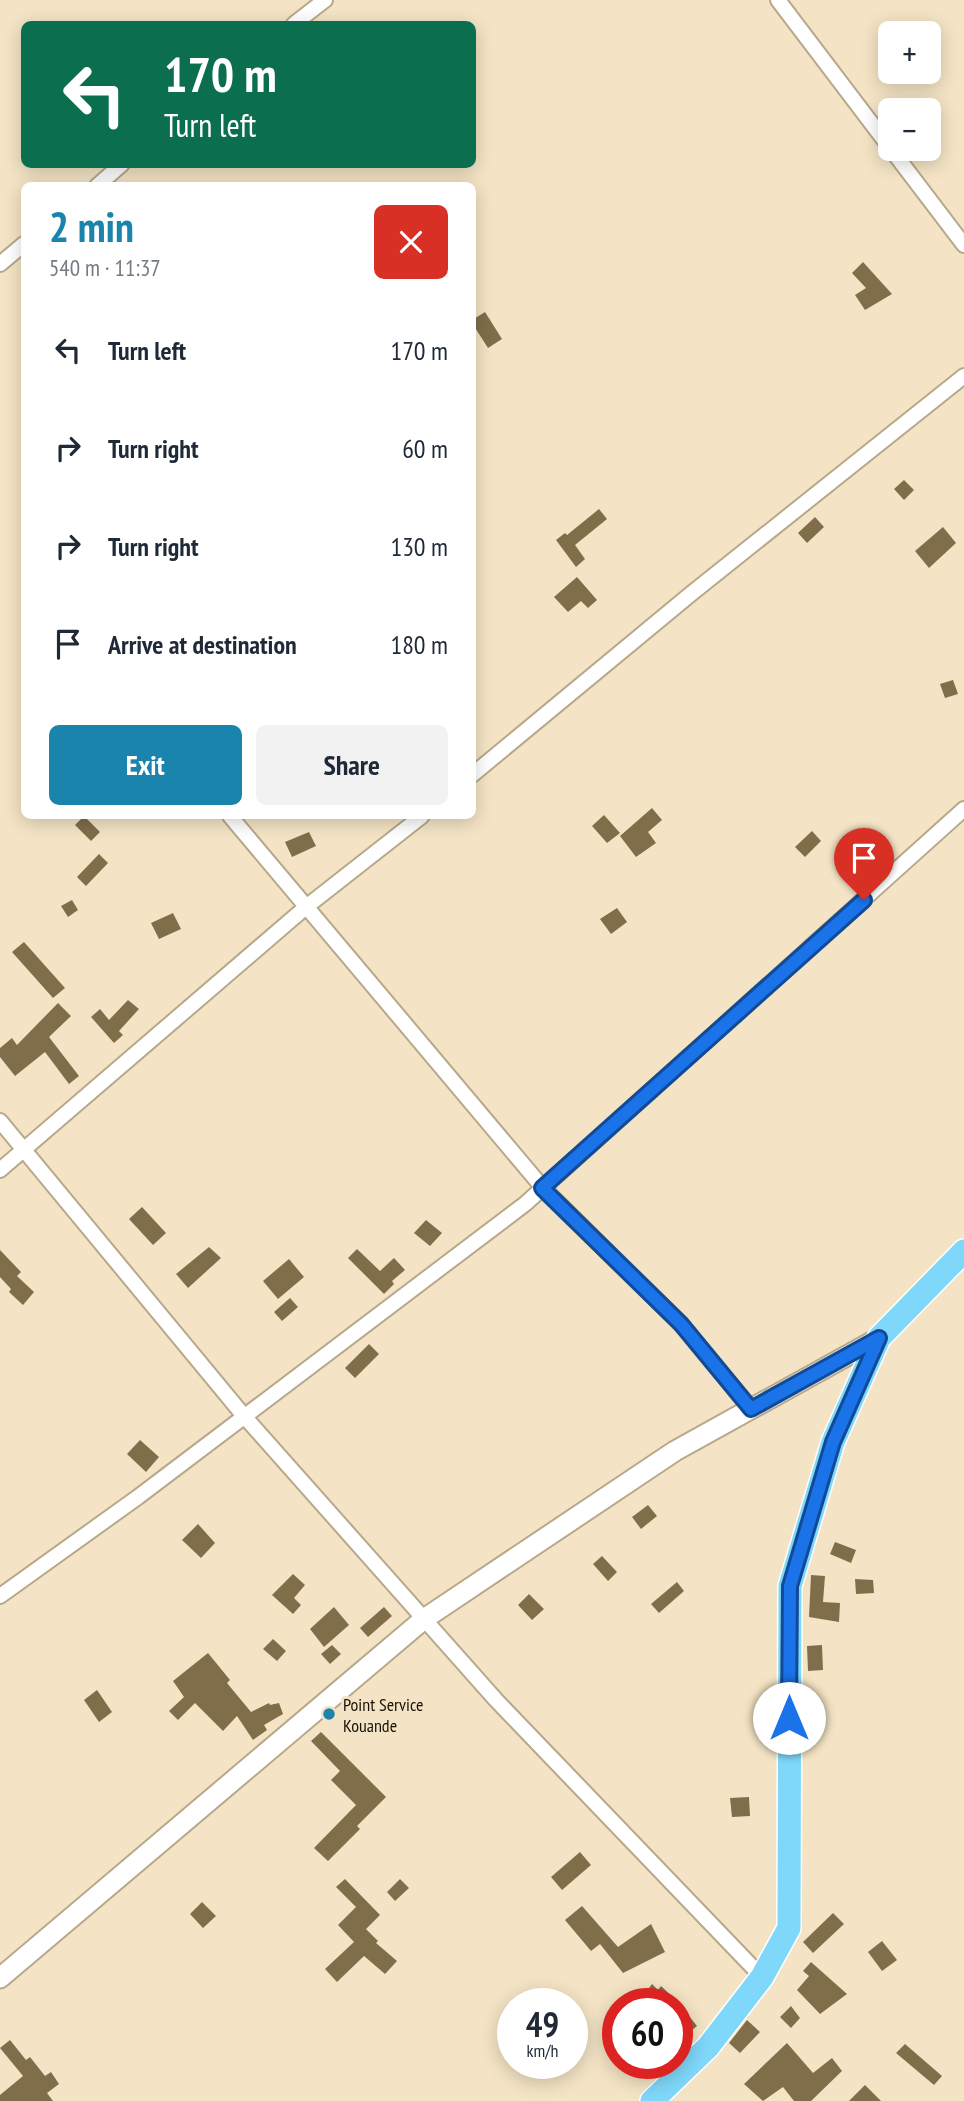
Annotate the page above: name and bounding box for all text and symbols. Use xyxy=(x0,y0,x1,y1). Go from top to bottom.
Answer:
map controls xyxy=(878,21,941,161)
button: + xyxy=(878,21,941,84)
text: 170 m xyxy=(164,42,277,106)
icon: left xyxy=(49,49,140,140)
button: − xyxy=(878,98,941,161)
text: Turn left xyxy=(164,104,256,146)
text: 2 min xyxy=(49,199,134,254)
button: close xyxy=(374,205,448,279)
text: 540 m · 11:37 xyxy=(49,253,161,282)
icon: left xyxy=(49,331,87,369)
text: Turn left xyxy=(108,334,186,367)
text: 170 m xyxy=(390,334,448,367)
icon: right xyxy=(49,429,87,467)
text: Turn right xyxy=(108,432,199,465)
text: 60 m xyxy=(402,432,448,465)
icon: right xyxy=(49,527,87,565)
text: Turn right xyxy=(108,530,199,563)
text: 130 m xyxy=(390,530,448,563)
icon: arrive xyxy=(49,625,87,663)
text: Arrive at destination xyxy=(108,628,297,661)
text: 180 m xyxy=(390,628,448,661)
button: Exit xyxy=(49,725,242,805)
button: Share xyxy=(256,725,448,805)
pin xyxy=(834,828,894,900)
icon: arrive xyxy=(845,839,883,877)
position arrow xyxy=(752,1681,826,1755)
place label: Point Service Kouande xyxy=(343,1693,423,1737)
marker: Point Service Kouande xyxy=(321,1706,337,1722)
speed limit sign: 60 xyxy=(602,1988,693,2079)
text: 49 xyxy=(526,2001,559,2047)
text: km/h xyxy=(527,2039,558,2062)

